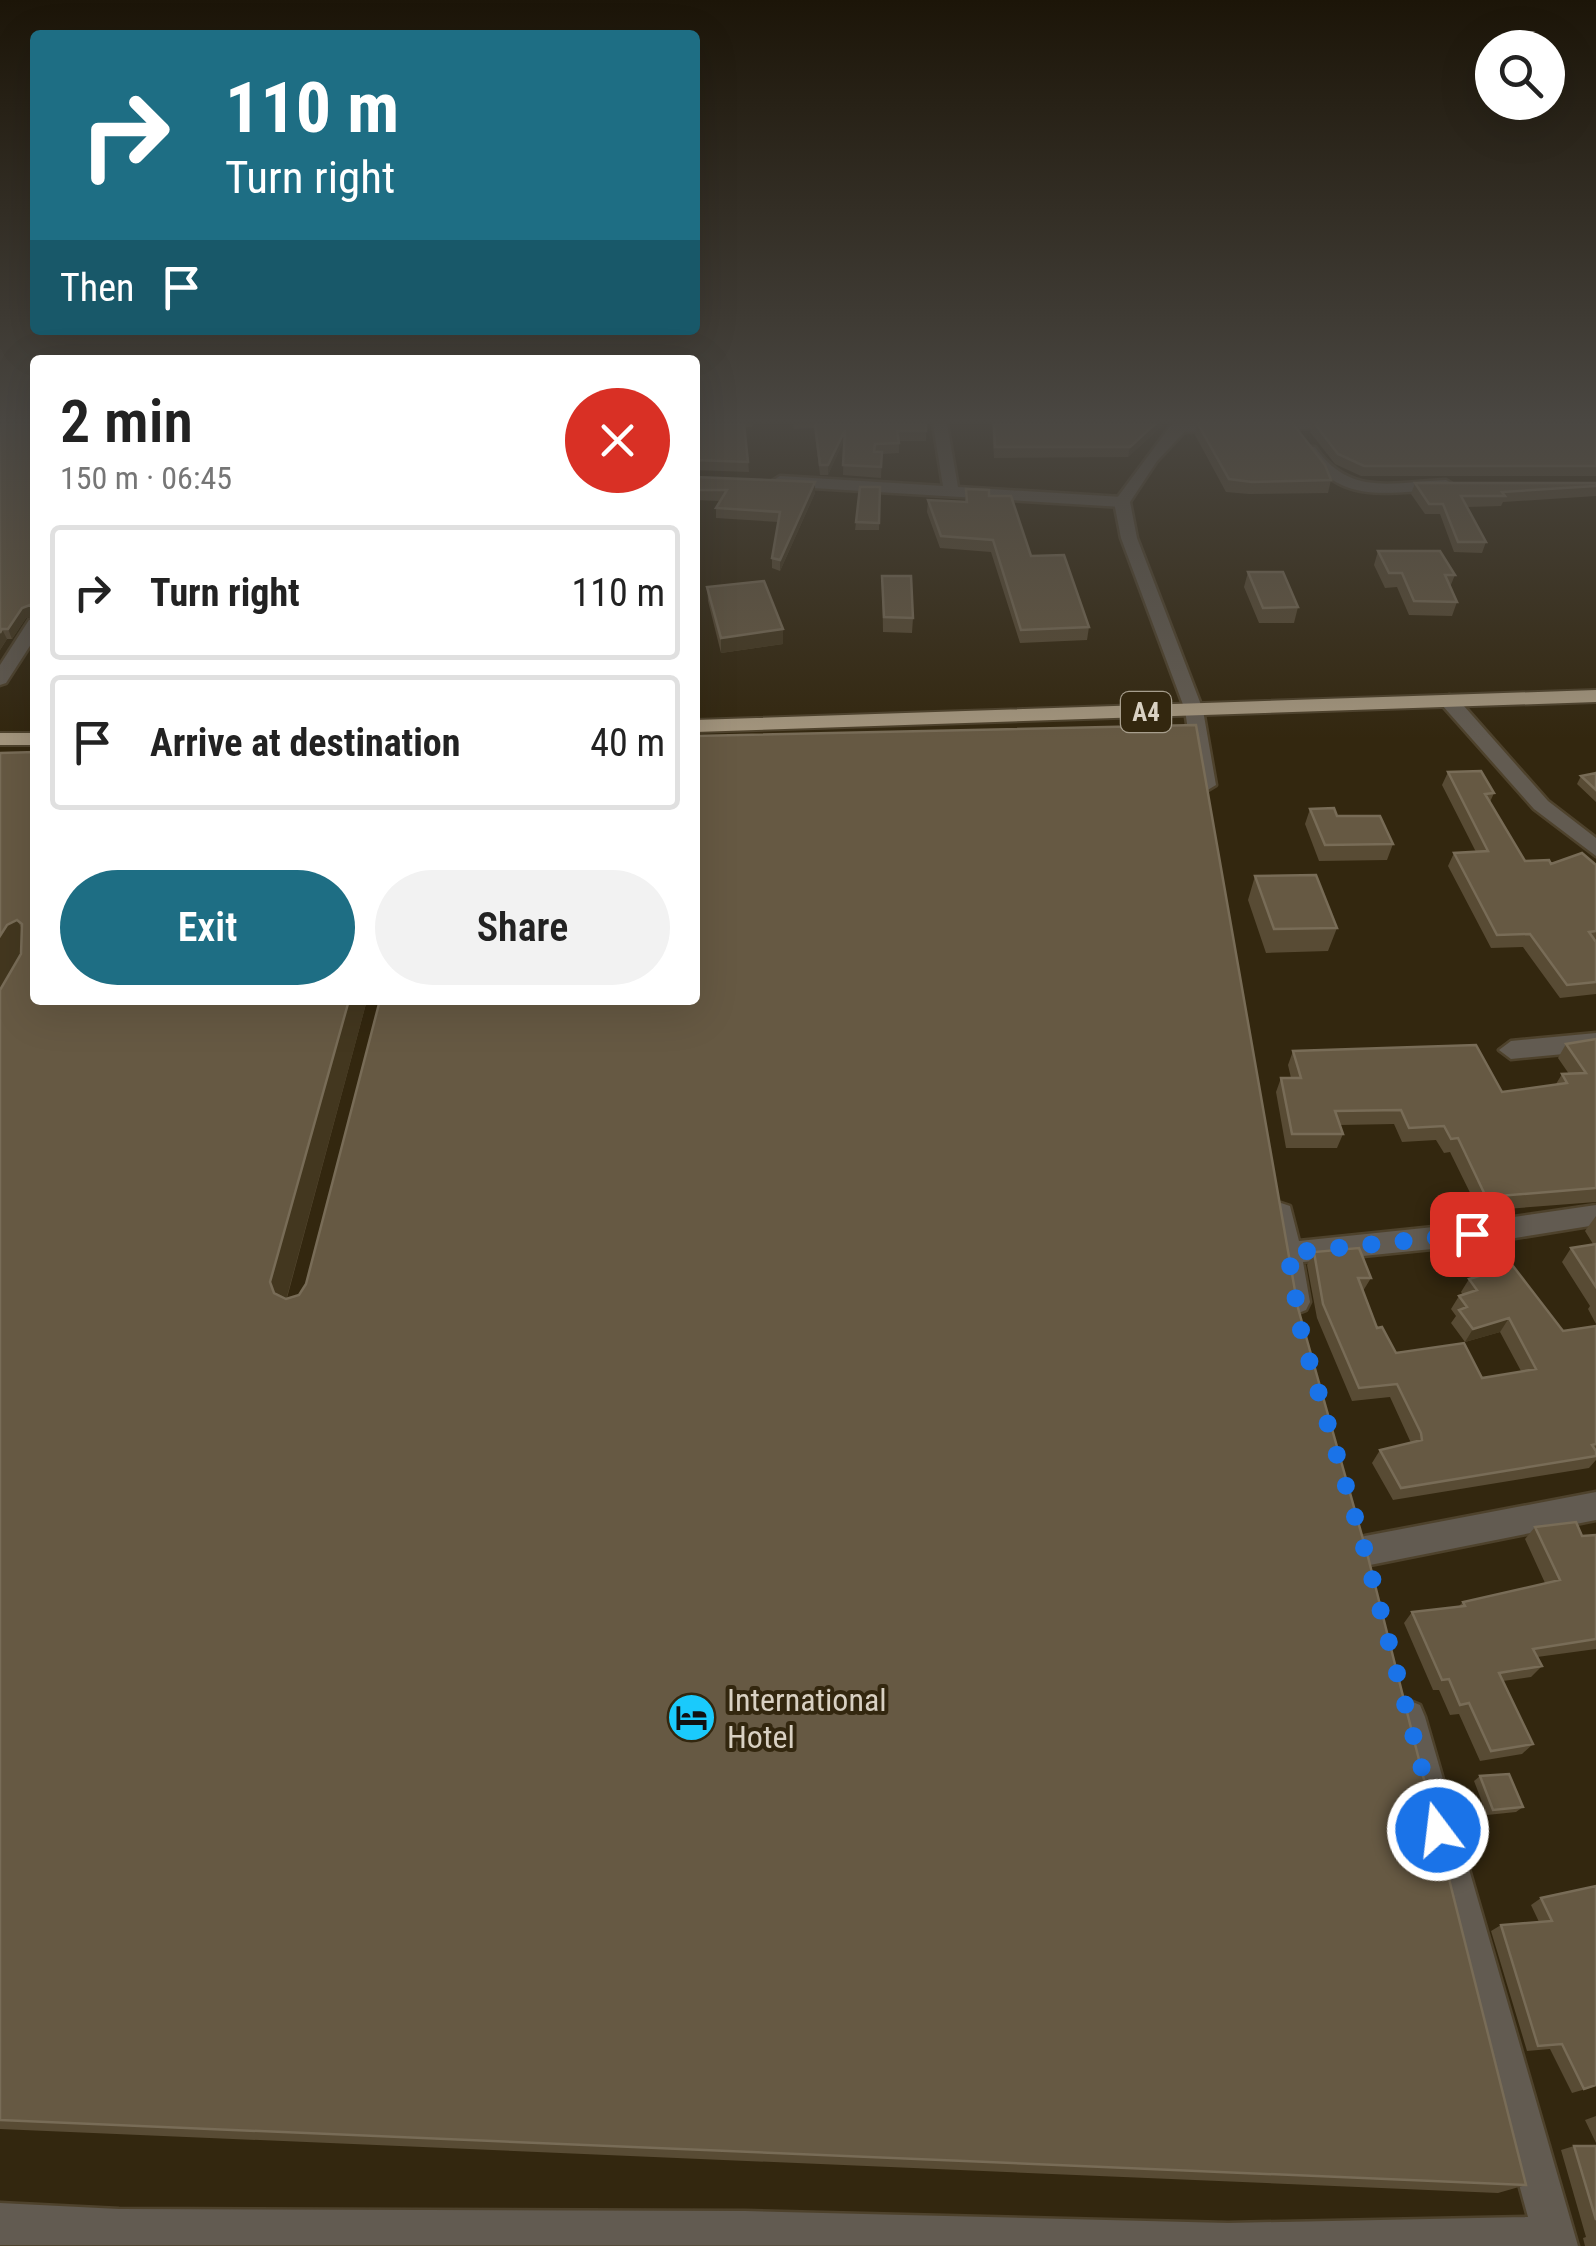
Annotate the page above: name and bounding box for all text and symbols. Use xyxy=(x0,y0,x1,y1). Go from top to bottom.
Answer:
map controls xyxy=(1475,30,1565,120)
button: search xyxy=(1475,30,1565,120)
text: 110 m xyxy=(225,67,399,149)
icon: right xyxy=(60,70,190,200)
text: Turn right xyxy=(225,151,395,204)
icon: arrive xyxy=(154,260,209,315)
text: Then xyxy=(60,266,134,310)
text: 2 min xyxy=(60,386,193,457)
button: close xyxy=(565,388,670,493)
text: 150 m · 06:45 xyxy=(60,459,232,497)
icon: right xyxy=(65,565,120,620)
text: Turn right xyxy=(150,571,300,615)
text: 110 m xyxy=(571,571,665,615)
road number: A4 xyxy=(1121,692,1171,732)
icon: arrive xyxy=(65,715,120,770)
text: Arrive at destination xyxy=(150,721,460,765)
text: 40 m xyxy=(590,721,665,765)
button: Exit xyxy=(60,870,355,985)
button: Share xyxy=(375,870,670,985)
pin xyxy=(1430,1192,1515,1277)
icon: arrive xyxy=(1445,1207,1500,1262)
place label: International Hotel xyxy=(727,1681,887,1756)
hotel icon: International Hotel xyxy=(666,1692,718,1744)
position arrow xyxy=(1386,1778,1490,1882)

